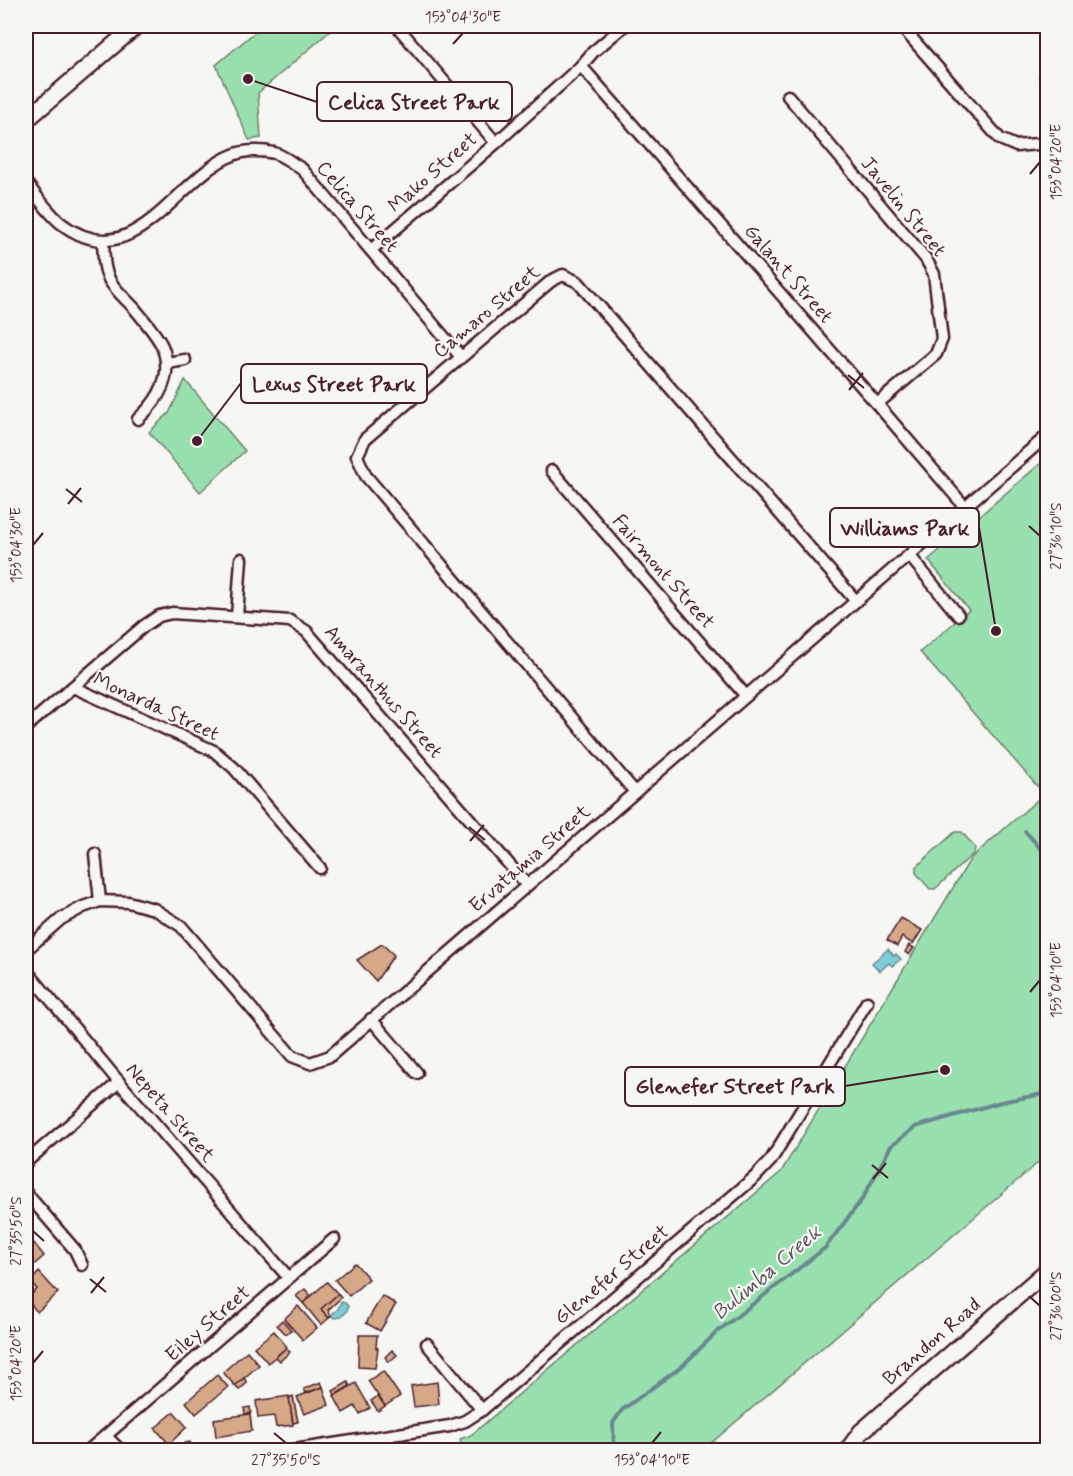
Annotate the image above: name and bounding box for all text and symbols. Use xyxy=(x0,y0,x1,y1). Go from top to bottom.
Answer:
text: 153°04'30"E xyxy=(425,8,501,28)
callout: Celica Street Park xyxy=(317,82,512,121)
text: Celica Street Park xyxy=(328,89,500,117)
text: 153°04'20"E xyxy=(1047,123,1067,200)
street label: Mako Street xyxy=(382,127,484,219)
street label: Javelin Street xyxy=(854,151,952,263)
street label: Celica Street xyxy=(310,155,404,259)
street label: Galant Street xyxy=(737,219,839,329)
street label: Camaro Street xyxy=(428,259,546,365)
callout: Lexus Street Park xyxy=(241,364,427,403)
text: Lexus Street Park xyxy=(252,371,416,399)
text: 27°36'10"S xyxy=(1047,502,1067,570)
text: 153°04'30"E xyxy=(7,507,27,583)
callout: Williams Park xyxy=(830,508,979,547)
street label: Fairmont Street xyxy=(606,509,720,635)
text: Williams Park xyxy=(839,515,970,543)
street label: Amaranthus Street xyxy=(318,620,448,764)
street label: Monarda Street xyxy=(89,666,223,748)
street label: Ervatamia Street xyxy=(463,799,597,919)
text: 153°04'10"E xyxy=(1047,942,1067,1018)
street label: Nepeta Street xyxy=(119,1057,221,1169)
callout: Glenefer Street Park xyxy=(625,1067,845,1106)
text: Glenefer Street Park xyxy=(635,1073,835,1101)
text: 27°35'50"S xyxy=(7,1196,27,1266)
water label: Bulimba Creek xyxy=(707,1218,828,1327)
street label: Glenefer Street xyxy=(549,1219,675,1331)
text: 27°36'00"S xyxy=(1047,1272,1067,1340)
street label: Eiley Street xyxy=(160,1279,256,1369)
street label: Brandon Road xyxy=(877,1292,987,1392)
text: 153°04'20"E xyxy=(7,1324,27,1401)
text: 27°35'50"S xyxy=(251,1451,321,1471)
text: 153°04'10"E xyxy=(614,1451,690,1471)

